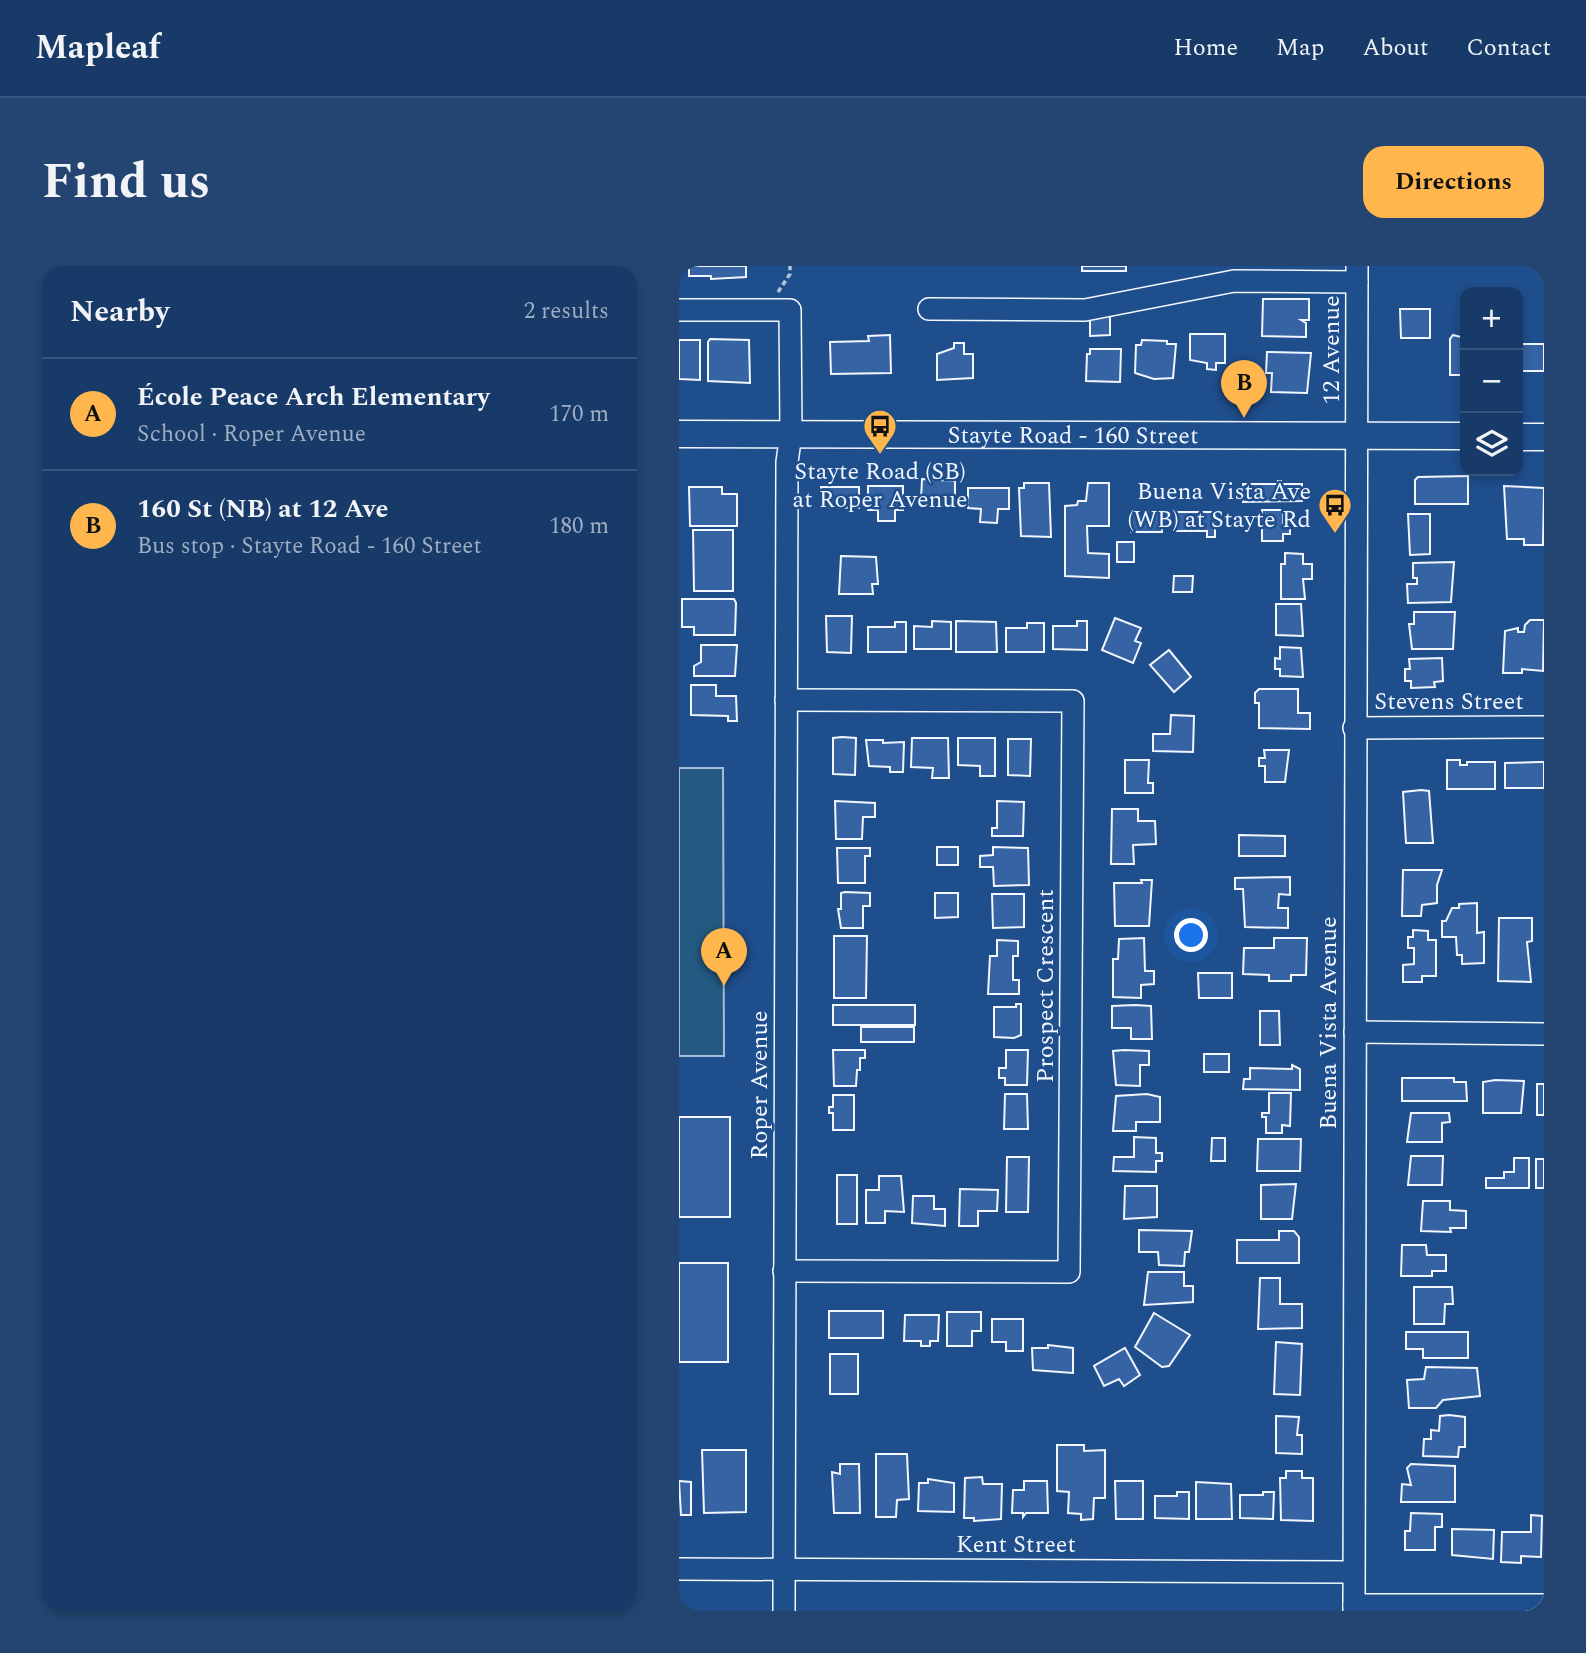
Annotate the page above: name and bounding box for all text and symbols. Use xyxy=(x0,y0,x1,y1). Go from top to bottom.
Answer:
text: Mapleaf xyxy=(35,23,161,73)
text: Home xyxy=(1173,30,1238,66)
text: Map xyxy=(1276,30,1324,66)
text: About xyxy=(1362,30,1428,66)
text: Contact xyxy=(1466,30,1551,66)
text: Find us xyxy=(42,145,210,220)
button: Directions xyxy=(1363,146,1544,218)
map controls xyxy=(1460,287,1523,476)
button: + xyxy=(1460,287,1523,350)
text: Nearby xyxy=(70,289,169,335)
text: 2 results xyxy=(524,294,609,329)
street label: 12 Avenue xyxy=(1314,295,1350,405)
button: − xyxy=(1460,350,1523,413)
pin: B xyxy=(1221,360,1267,418)
text: École Peace Arch Elementary xyxy=(137,377,490,417)
text: A xyxy=(84,397,102,432)
text: 170 m xyxy=(549,397,609,432)
bus stop icon: Stayte Road (SB) at Roper Avenue xyxy=(861,407,899,456)
button: layers xyxy=(1460,413,1523,476)
text: School · Roper Avenue xyxy=(137,417,366,452)
street label: Stayte Road - 160 Street xyxy=(947,418,1199,454)
place label: Stayte Road (SB) at Roper Avenue xyxy=(792,454,968,518)
place label: Buena Vista Ave (WB) at Stayte Rd xyxy=(1127,474,1311,538)
bus stop icon: Buena Vista Ave (WB) at Stayte Rd xyxy=(1316,486,1354,535)
text: 160 St (NB) at 12 Ave xyxy=(137,489,388,529)
text: B xyxy=(85,509,101,544)
text: 180 m xyxy=(549,509,609,544)
text: Bus stop · Stayte Road - 160 Street xyxy=(137,529,482,564)
street label: Stevens Street xyxy=(1374,684,1524,720)
street label: Prospect Crescent xyxy=(1028,889,1064,1083)
street label: Buena Vista Avenue xyxy=(1311,916,1347,1130)
your location xyxy=(1174,918,1208,952)
pin: A xyxy=(701,928,747,986)
street label: Roper Avenue xyxy=(742,1011,778,1159)
street label: Kent Street xyxy=(956,1527,1076,1563)

